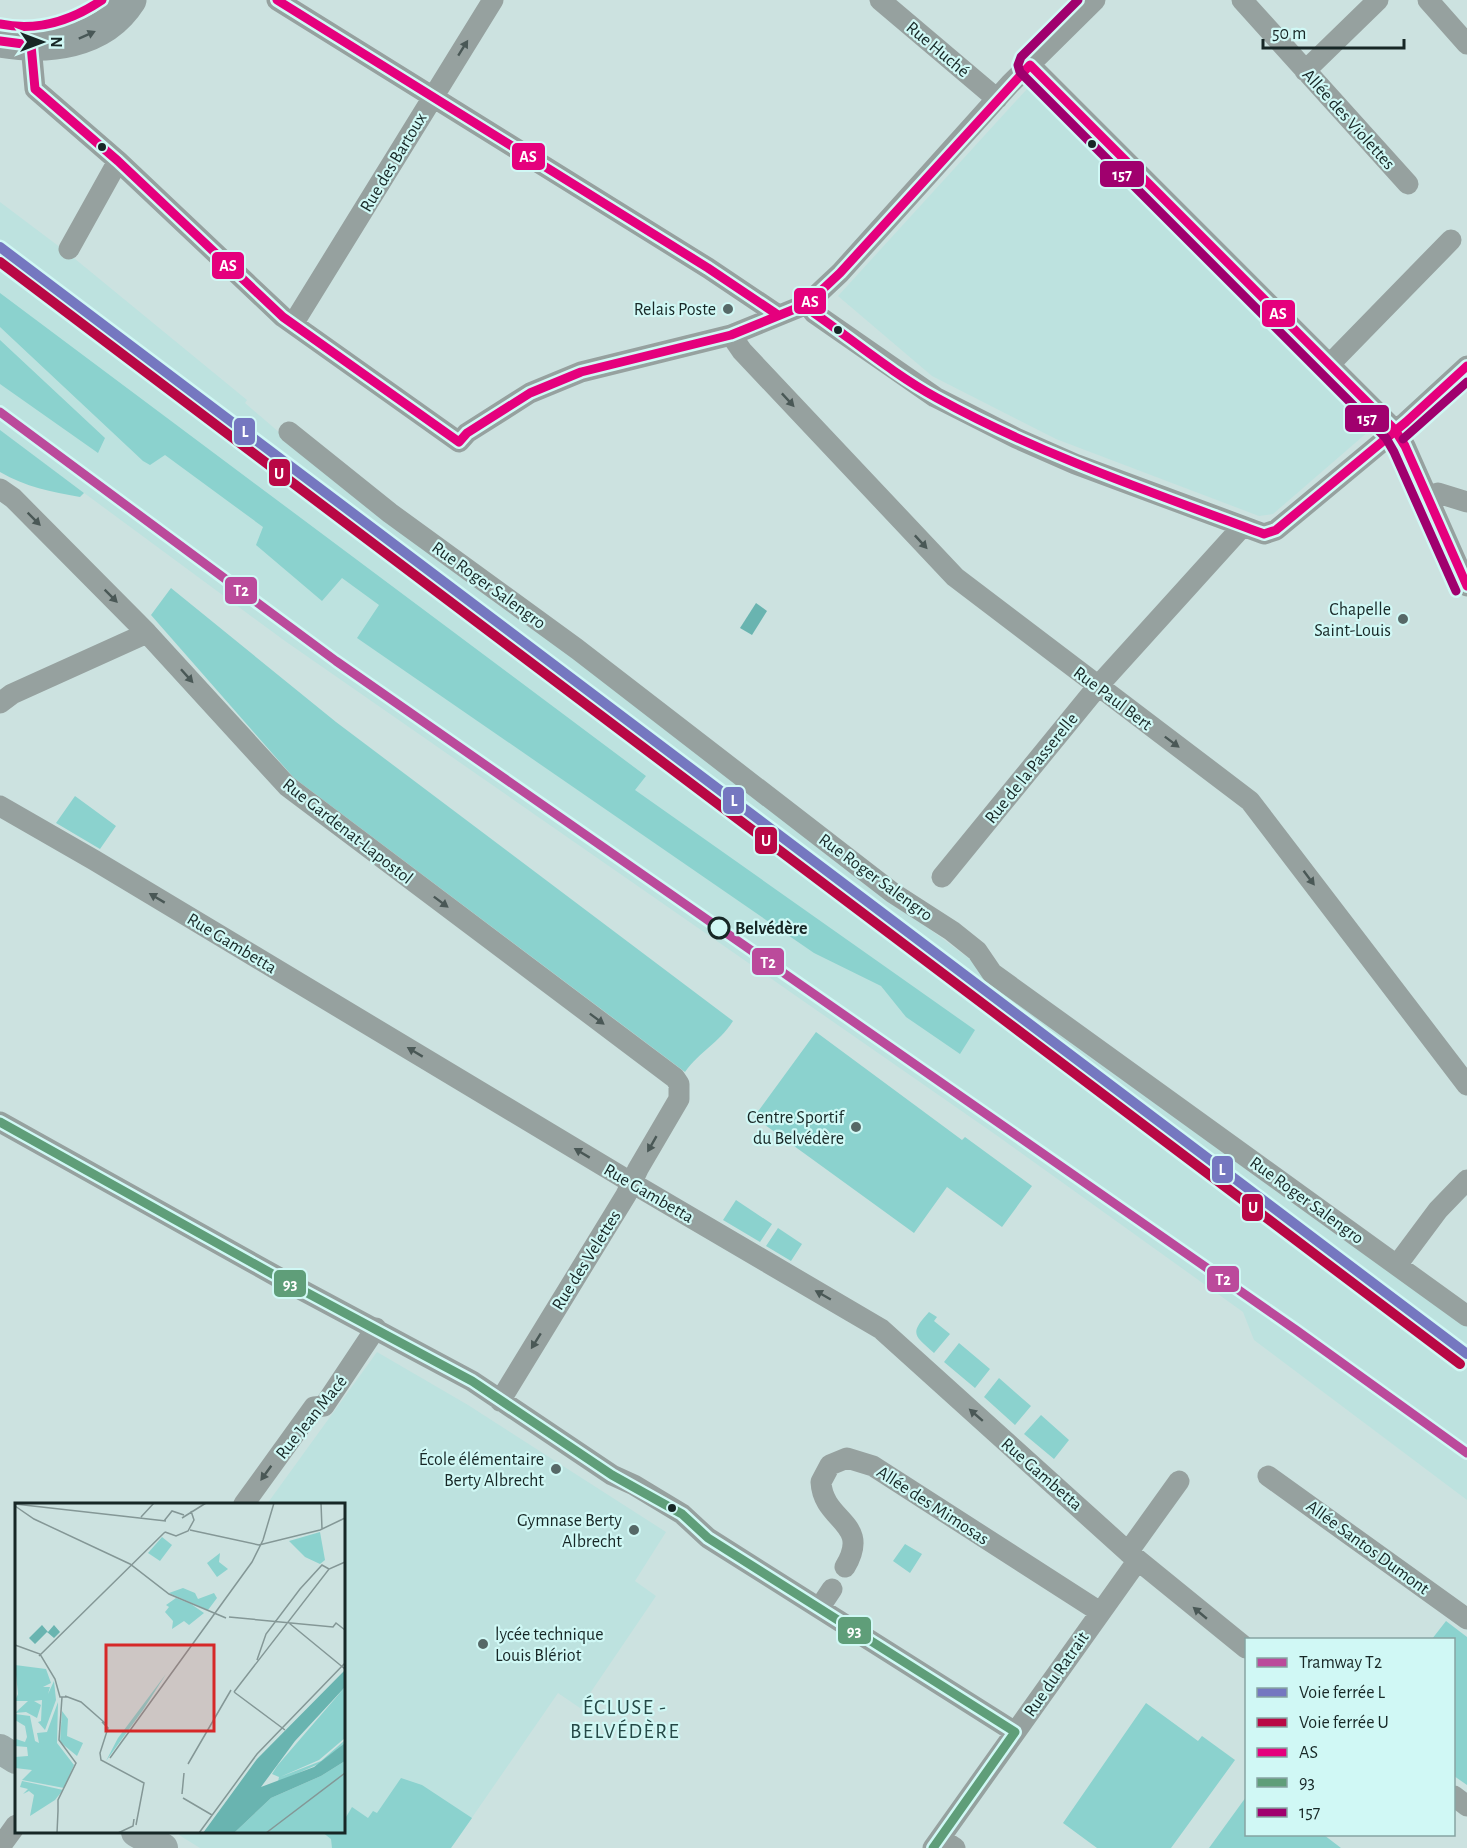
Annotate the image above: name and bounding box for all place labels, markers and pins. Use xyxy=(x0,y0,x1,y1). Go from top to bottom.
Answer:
unlabelled marker xyxy=(1086,138,1098,150)
unlabelled marker xyxy=(96,141,108,153)
place label: Relais Poste xyxy=(634,301,716,319)
marker: Relais Poste xyxy=(721,302,735,316)
unlabelled marker xyxy=(832,324,844,336)
place label: Chapelle Saint-Louis xyxy=(1314,601,1391,640)
marker: Chapelle Saint-Louis xyxy=(1396,612,1410,626)
marker: Belvédère xyxy=(708,917,730,939)
place label: Belvédère xyxy=(735,920,808,938)
place label: Centre Sportif du Belvédère xyxy=(747,1109,846,1148)
marker: Centre Sportif du Belvédère xyxy=(849,1120,863,1134)
place label: École élémentaire Berty Albrecht xyxy=(419,1448,544,1490)
marker: École élémentaire Berty Albrecht xyxy=(549,1462,563,1476)
unlabelled marker xyxy=(666,1502,678,1514)
place label: Gymnase Berty Albrecht xyxy=(517,1512,622,1551)
marker: Gymnase Berty Albrecht xyxy=(627,1523,641,1537)
place label: lycée technique Louis Blériot xyxy=(495,1626,604,1665)
marker: lycée technique Louis Blériot xyxy=(476,1637,490,1651)

